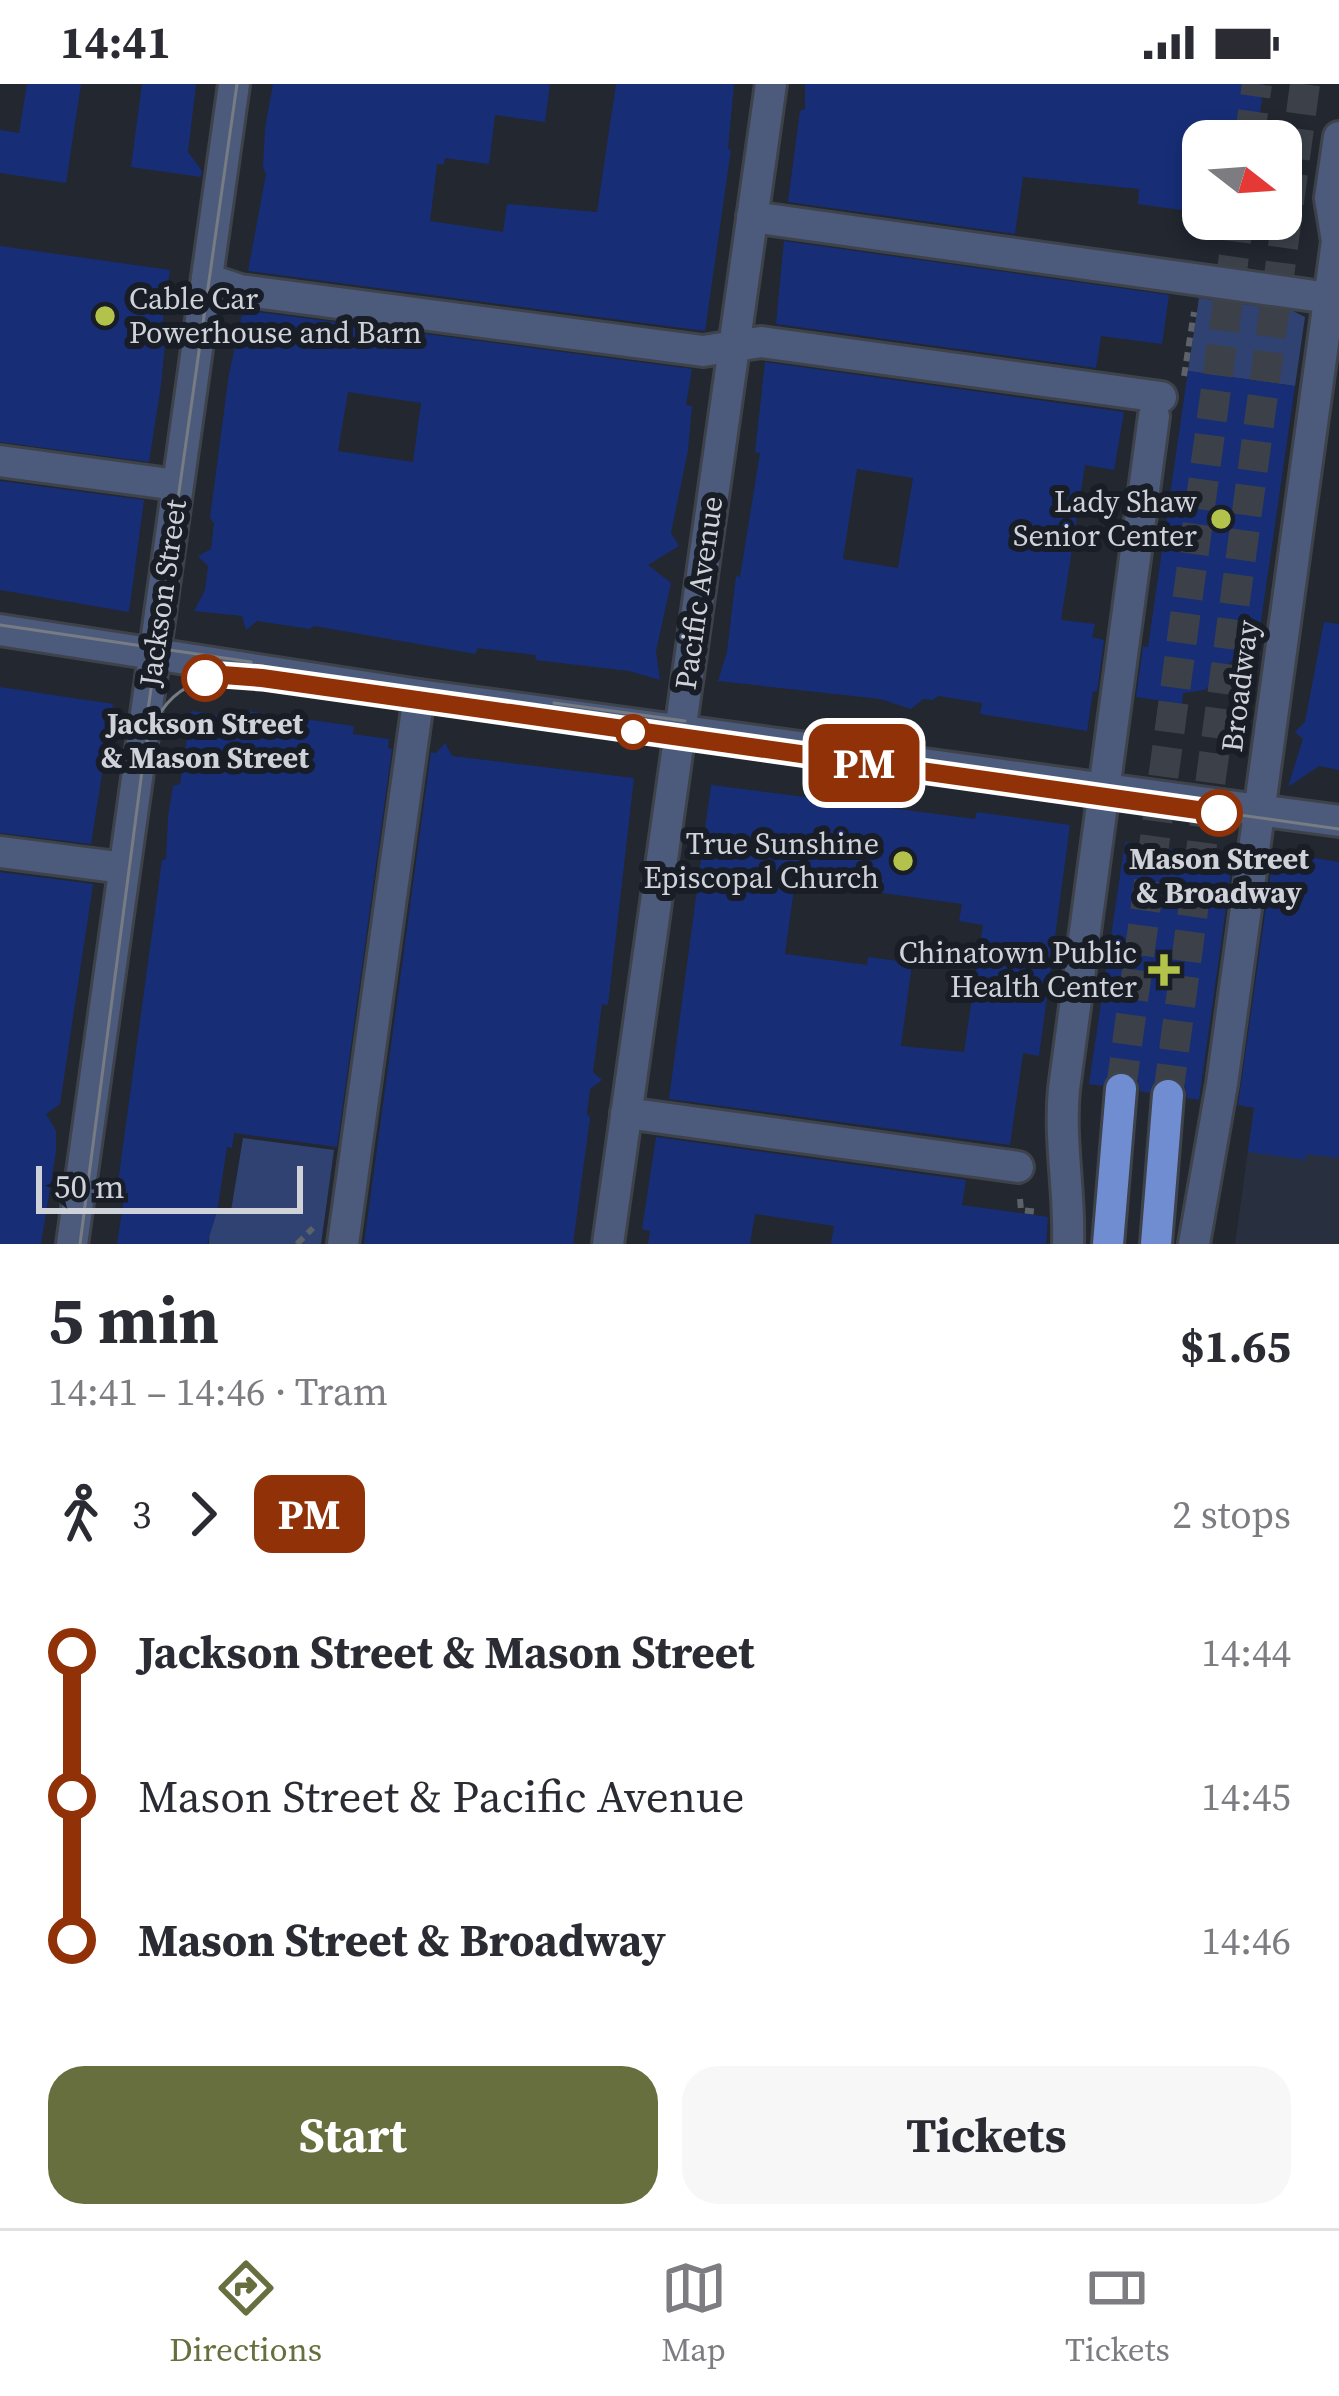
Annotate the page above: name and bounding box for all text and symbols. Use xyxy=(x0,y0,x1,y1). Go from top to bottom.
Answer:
text: 14:41 xyxy=(60,11,171,73)
north arrow xyxy=(1182,120,1302,240)
map controls xyxy=(1182,120,1302,240)
place label: Cable Car Powerhouse and Barn xyxy=(129,278,422,353)
marker: Cable Car Powerhouse and Barn xyxy=(92,303,118,329)
place label: Lady Shaw Senior Center xyxy=(1013,481,1197,556)
street label: Pacific Avenue xyxy=(665,494,732,692)
street label: Jackson Street xyxy=(129,497,196,690)
marker: Lady Shaw Senior Center xyxy=(1208,506,1234,532)
street label: Broadway xyxy=(1211,617,1268,754)
marker: Jackson Street & Mason Street xyxy=(183,656,227,700)
place label: Jackson Street & Mason Street xyxy=(101,703,309,778)
unlabelled marker xyxy=(617,716,649,748)
line badge: PM xyxy=(810,724,918,802)
text: PM xyxy=(832,734,896,792)
marker: Mason Street & Broadway xyxy=(1197,791,1241,835)
place label: True Sunshine Episcopal Church xyxy=(644,823,879,898)
place label: Mason Street & Broadway xyxy=(1129,838,1309,913)
marker: True Sunshine Episcopal Church xyxy=(890,848,916,874)
place label: Chinatown Public Health Center xyxy=(899,932,1137,1007)
marker: Chinatown Public Health Center xyxy=(1148,954,1180,986)
scale bar xyxy=(36,1160,303,1213)
text: 50 m xyxy=(54,1164,124,1209)
text: 5 min xyxy=(48,1275,219,1365)
text: $1.65 xyxy=(1180,1315,1291,1377)
text: 14:41 – 14:46 · Tram xyxy=(48,1365,388,1418)
icon: walk xyxy=(48,1481,114,1547)
icon: forward xyxy=(170,1481,236,1547)
text: PM xyxy=(278,1485,341,1543)
text: 3 xyxy=(132,1488,152,1541)
text: 2 stops xyxy=(1172,1488,1291,1541)
text: Jackson Street & Mason Street xyxy=(138,1621,754,1683)
text: 14:44 xyxy=(1201,1626,1291,1679)
text: Mason Street & Pacific Avenue xyxy=(138,1765,745,1827)
text: 14:45 xyxy=(1201,1770,1291,1823)
text: Mason Street & Broadway xyxy=(138,1909,666,1971)
text: 14:46 xyxy=(1201,1914,1291,1967)
button: Start xyxy=(48,2066,658,2204)
button: Tickets xyxy=(682,2066,1291,2204)
tab: Directions xyxy=(169,2255,322,2372)
tab: Map xyxy=(661,2255,727,2372)
tab: Tickets xyxy=(1065,2255,1170,2372)

